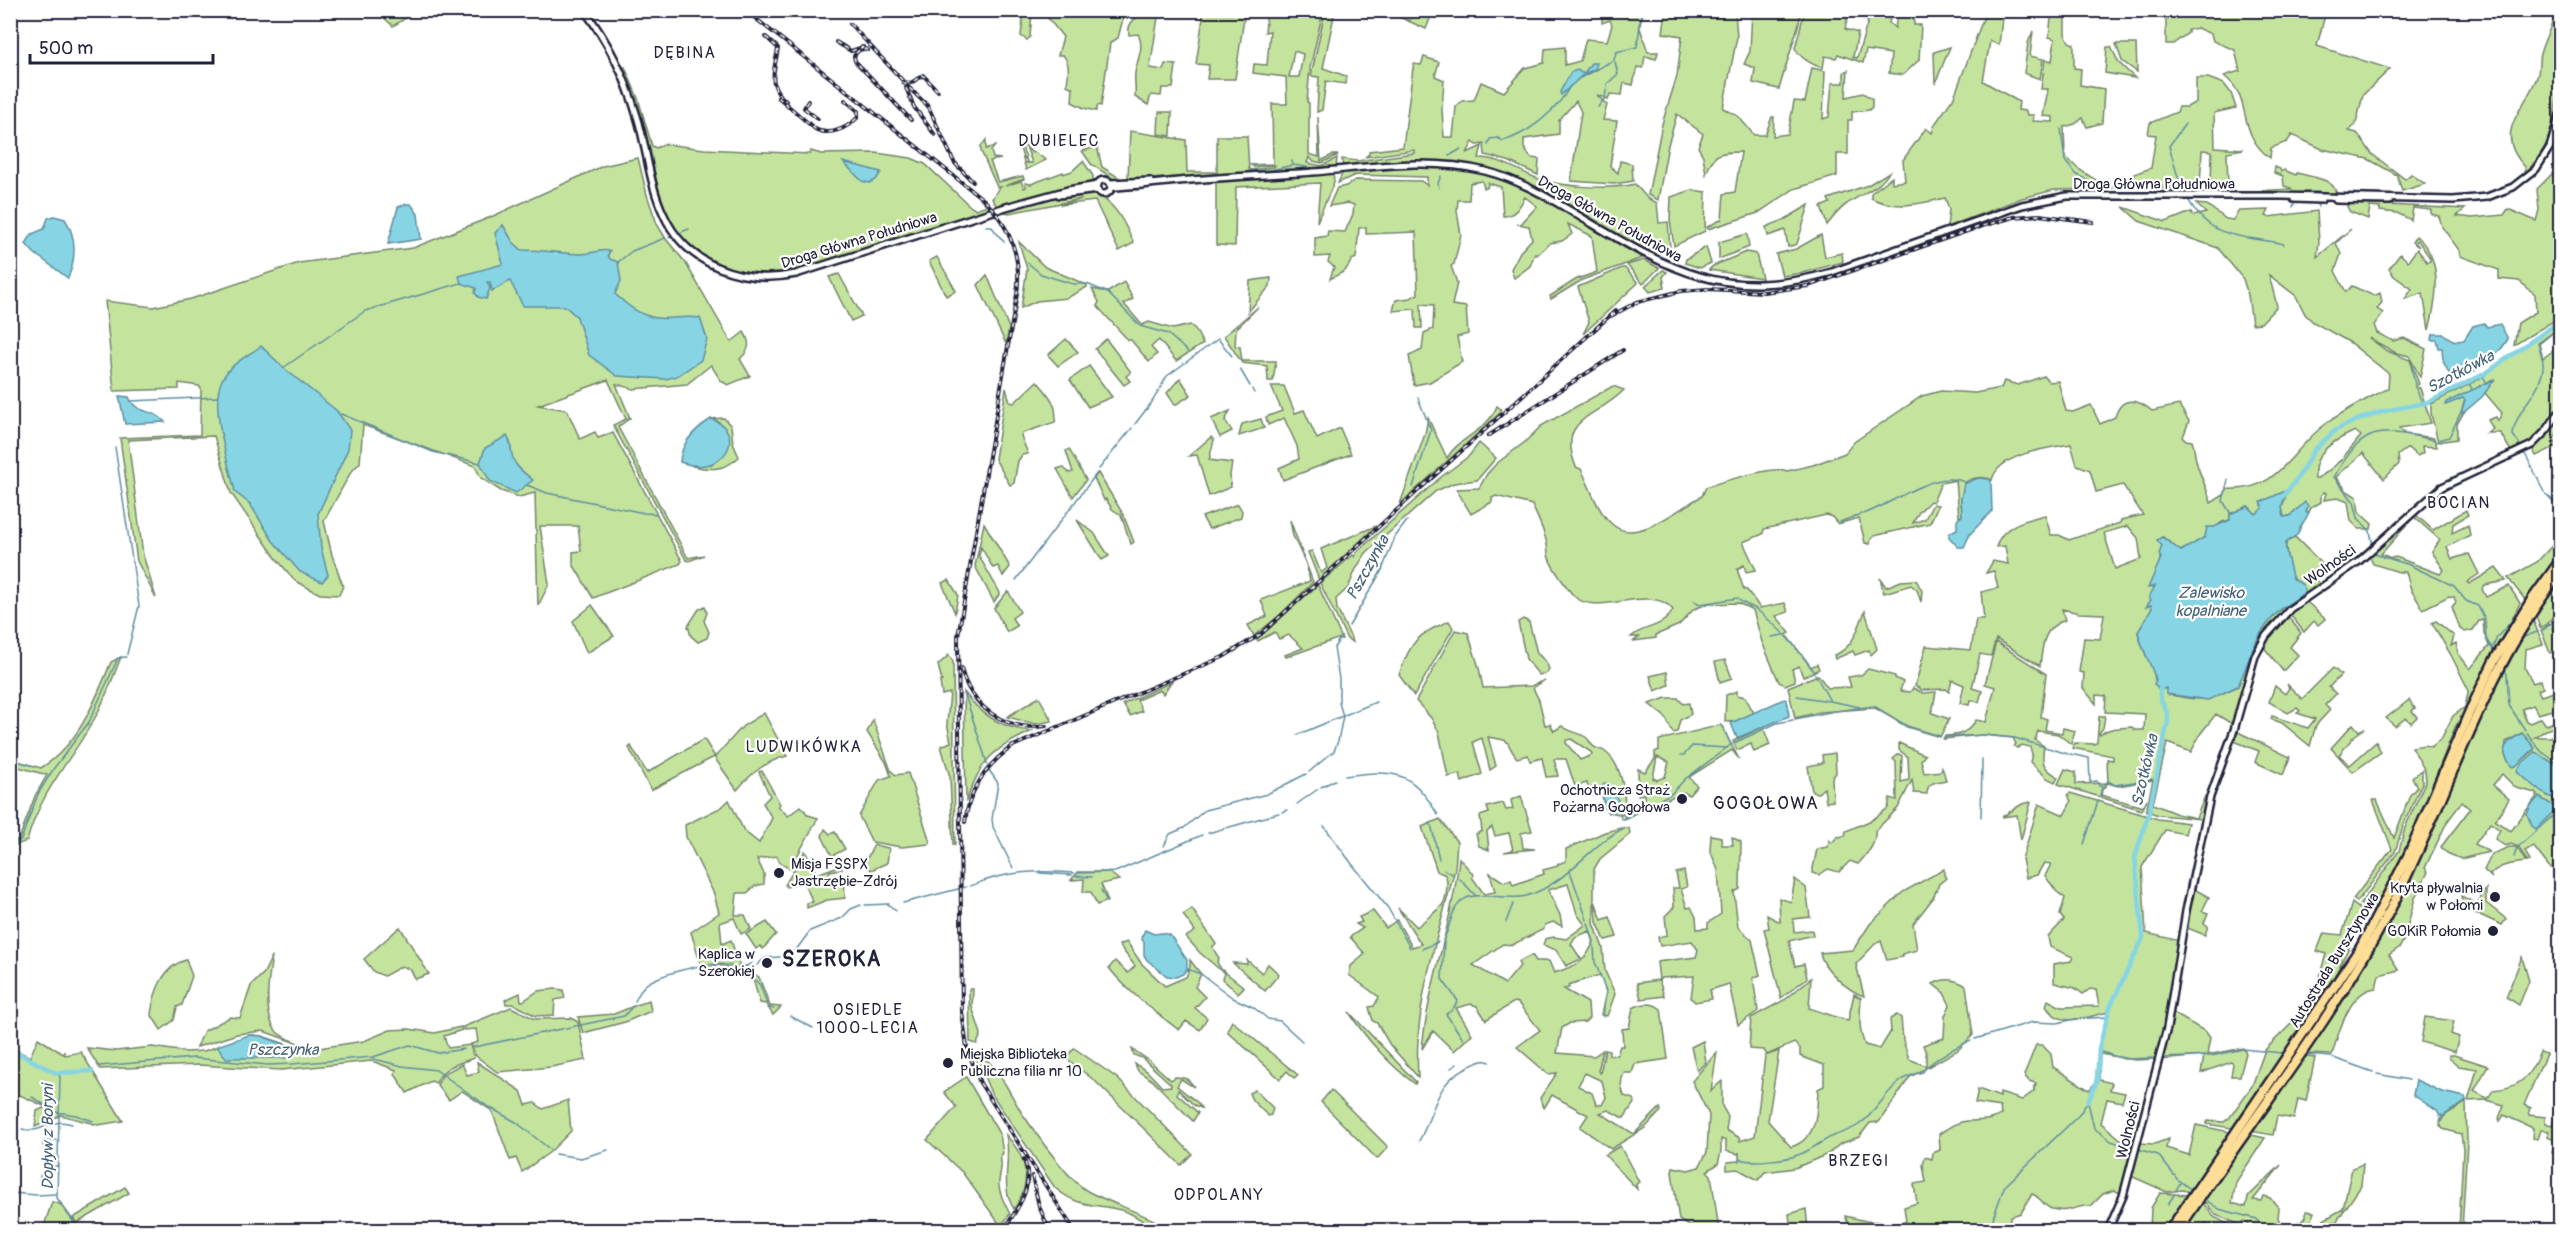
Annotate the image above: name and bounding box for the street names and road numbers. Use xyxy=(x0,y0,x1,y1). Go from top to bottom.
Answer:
street label: Droga Główna Południowa xyxy=(1534,172,1685,267)
street label: Droga Główna Południowa xyxy=(2073,175,2235,194)
street label: Droga Główna Południowa xyxy=(779,208,939,273)
street label: Wolności xyxy=(2301,541,2360,590)
street label: Autostrada Bursztynowa xyxy=(2285,889,2384,1031)
street label: Wolności xyxy=(2112,1099,2145,1161)

